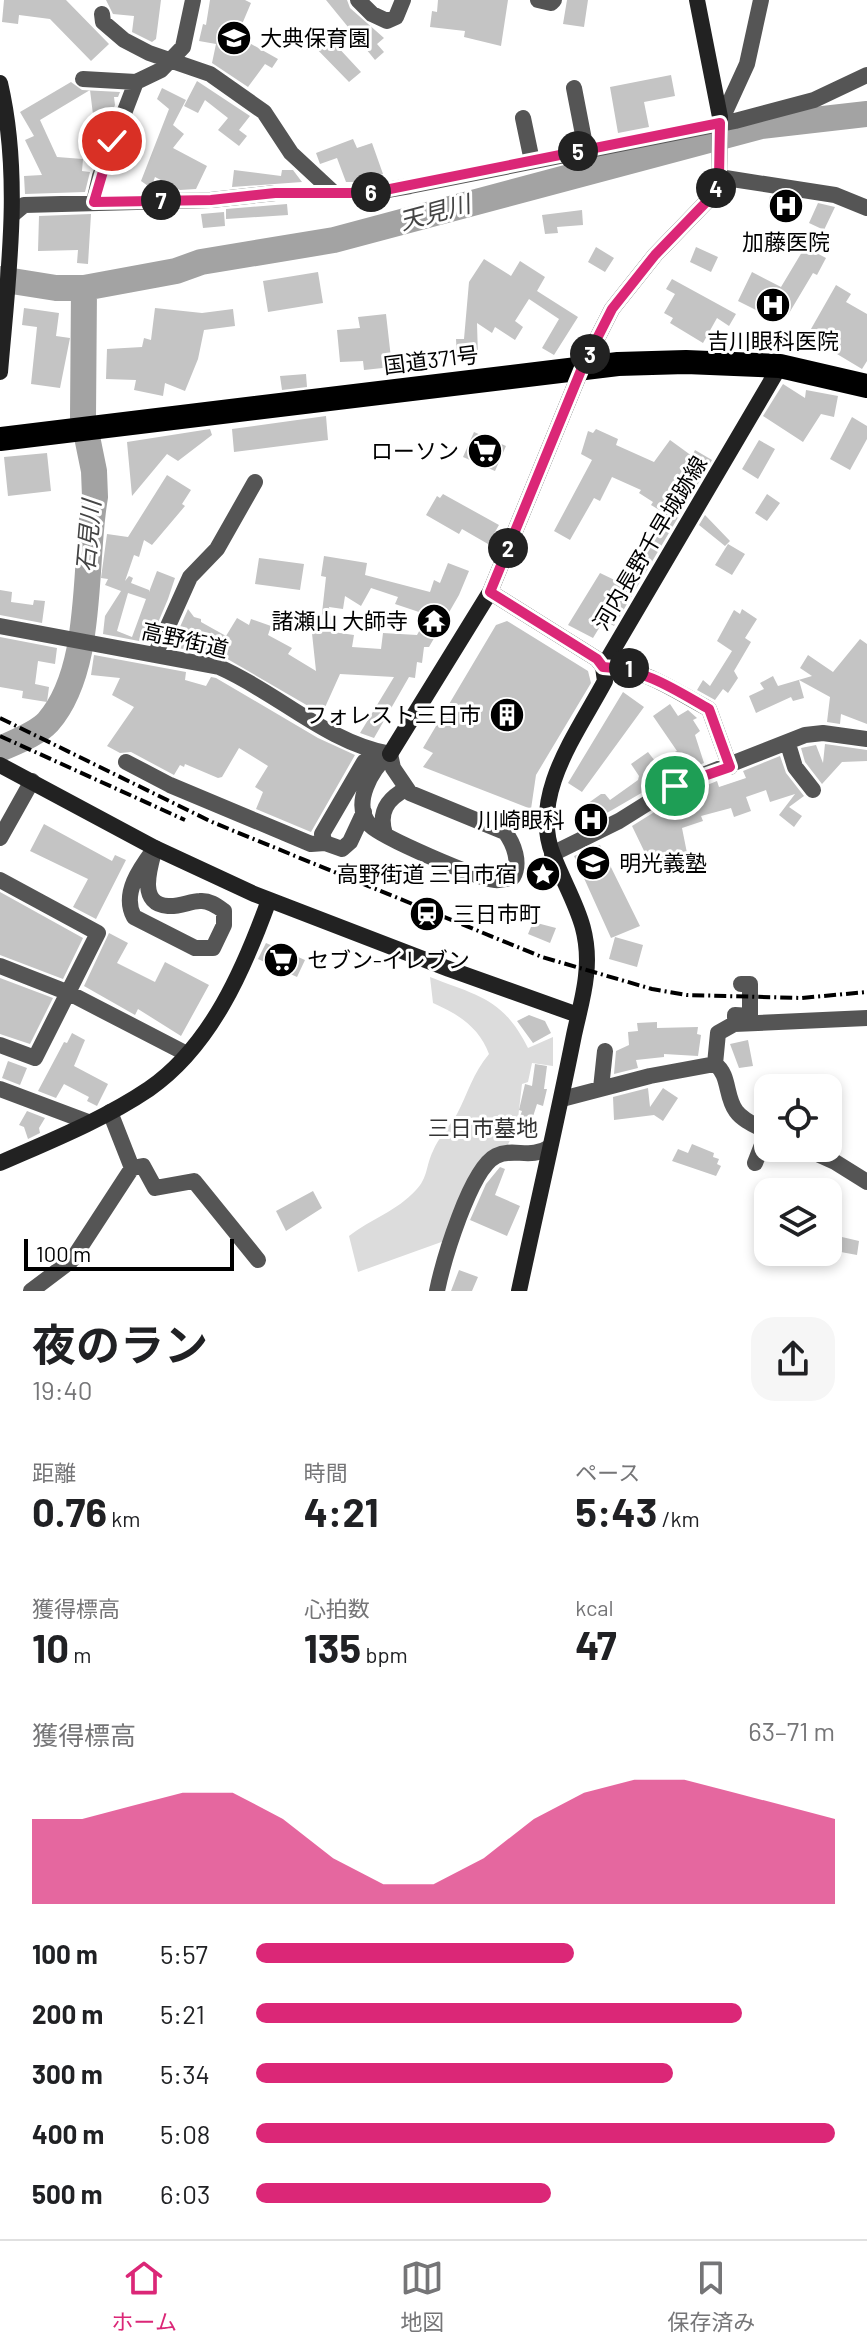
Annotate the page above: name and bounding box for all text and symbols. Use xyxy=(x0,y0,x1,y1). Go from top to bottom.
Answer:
school or university icon: 大典保育園 xyxy=(215,19,253,57)
place label: 大典保育園 xyxy=(260,24,370,50)
pin xyxy=(78,107,146,175)
icon: check xyxy=(90,119,134,163)
pin: 5 xyxy=(558,131,598,171)
text: 5 xyxy=(572,138,584,164)
pin: 4 xyxy=(696,168,736,208)
pin: 6 xyxy=(351,172,391,212)
text: 4 xyxy=(709,175,723,201)
text: 6 xyxy=(365,179,377,205)
pin: 7 xyxy=(141,180,181,220)
text: 7 xyxy=(156,187,166,213)
water label: 天見川 xyxy=(396,187,476,235)
hospital icon: 加藤医院 xyxy=(767,187,805,225)
place label: 加藤医院 xyxy=(742,228,830,254)
hospital icon: 吉川眼科医院 xyxy=(754,286,792,324)
place label: 吉川眼科医院 xyxy=(707,327,839,353)
pin: 3 xyxy=(570,334,610,374)
street label: 国道371号 xyxy=(382,340,480,378)
text: 3 xyxy=(584,341,596,367)
supermarket icon: ローソン xyxy=(466,432,504,470)
place label: ローソン xyxy=(371,437,459,463)
street label: 河内長野千早城跡線 xyxy=(587,451,711,634)
water label: 石見川 xyxy=(70,496,105,573)
pin: 2 xyxy=(488,528,528,568)
text: 2 xyxy=(502,535,514,561)
temple icon: 諸瀬山 大師寺 xyxy=(415,602,453,640)
place label: 諸瀬山 大師寺 xyxy=(272,607,408,633)
street label: 高野街道 xyxy=(139,616,231,662)
pin: 1 xyxy=(609,648,649,688)
text: 1 xyxy=(625,655,633,681)
building icon: フォレスト三日市 xyxy=(488,696,526,734)
place label: フォレスト三日市 xyxy=(305,701,481,727)
pin xyxy=(641,752,709,820)
icon: arrive xyxy=(653,764,697,808)
hospital icon: 川崎眼科 xyxy=(572,801,610,839)
place label: 川崎眼科 xyxy=(477,806,565,832)
school or university icon: 明光義塾 xyxy=(574,844,612,882)
place label: 明光義塾 xyxy=(619,849,707,875)
place icon: 高野街道 三日市宿 xyxy=(524,855,562,893)
place label: 高野街道 三日市宿 xyxy=(337,860,517,886)
station icon: 三日市町 xyxy=(408,895,446,933)
place label: 三日市町 xyxy=(453,900,541,926)
supermarket icon: セブン-イレブン xyxy=(262,941,300,979)
place label: セブン-イレブン xyxy=(307,946,470,972)
map controls xyxy=(754,1074,842,1266)
button: locate xyxy=(754,1074,842,1162)
park label: 三日市墓地 xyxy=(428,1114,538,1140)
button: layers xyxy=(754,1178,842,1266)
scale bar xyxy=(24,1235,234,1271)
text: 100 m xyxy=(36,1240,91,1266)
text: 夜のラン xyxy=(32,1317,208,1370)
button: share xyxy=(751,1317,835,1401)
text: 19:40 xyxy=(32,1374,92,1405)
text: 距離 xyxy=(32,1459,76,1485)
text: 時間 xyxy=(304,1459,348,1485)
text: ペース xyxy=(575,1459,640,1485)
text: 0.76 xyxy=(32,1487,107,1535)
text: 4:21 xyxy=(304,1487,379,1535)
text: 5:43 xyxy=(575,1487,657,1535)
text: km xyxy=(107,1505,141,1531)
text: /km xyxy=(657,1505,700,1531)
text: kcal xyxy=(575,1594,614,1620)
text: 獲得標高 xyxy=(32,1595,120,1621)
text: 心拍数 xyxy=(304,1595,370,1621)
text: 47 xyxy=(575,1620,617,1668)
text: 10 xyxy=(32,1623,69,1671)
text: 135 xyxy=(304,1623,361,1671)
text: m xyxy=(69,1641,92,1667)
text: bpm xyxy=(361,1641,408,1667)
text: 63–71 m xyxy=(748,1715,835,1746)
text: 獲得標高 xyxy=(32,1719,136,1750)
text: 100 m xyxy=(32,1938,98,1969)
text: 5:57 xyxy=(160,1938,208,1969)
text: 200 m xyxy=(32,1998,103,2029)
text: 5:21 xyxy=(160,1998,205,2029)
text: 300 m xyxy=(32,2058,103,2089)
text: 5:34 xyxy=(160,2058,210,2089)
text: 400 m xyxy=(32,2118,104,2149)
text: 5:08 xyxy=(160,2118,210,2149)
text: 500 m xyxy=(32,2178,103,2209)
text: 6:03 xyxy=(160,2178,210,2209)
tab: ホーム xyxy=(112,2256,177,2336)
tab: 地図 xyxy=(400,2256,444,2336)
tab: 保存済み xyxy=(667,2256,755,2336)

